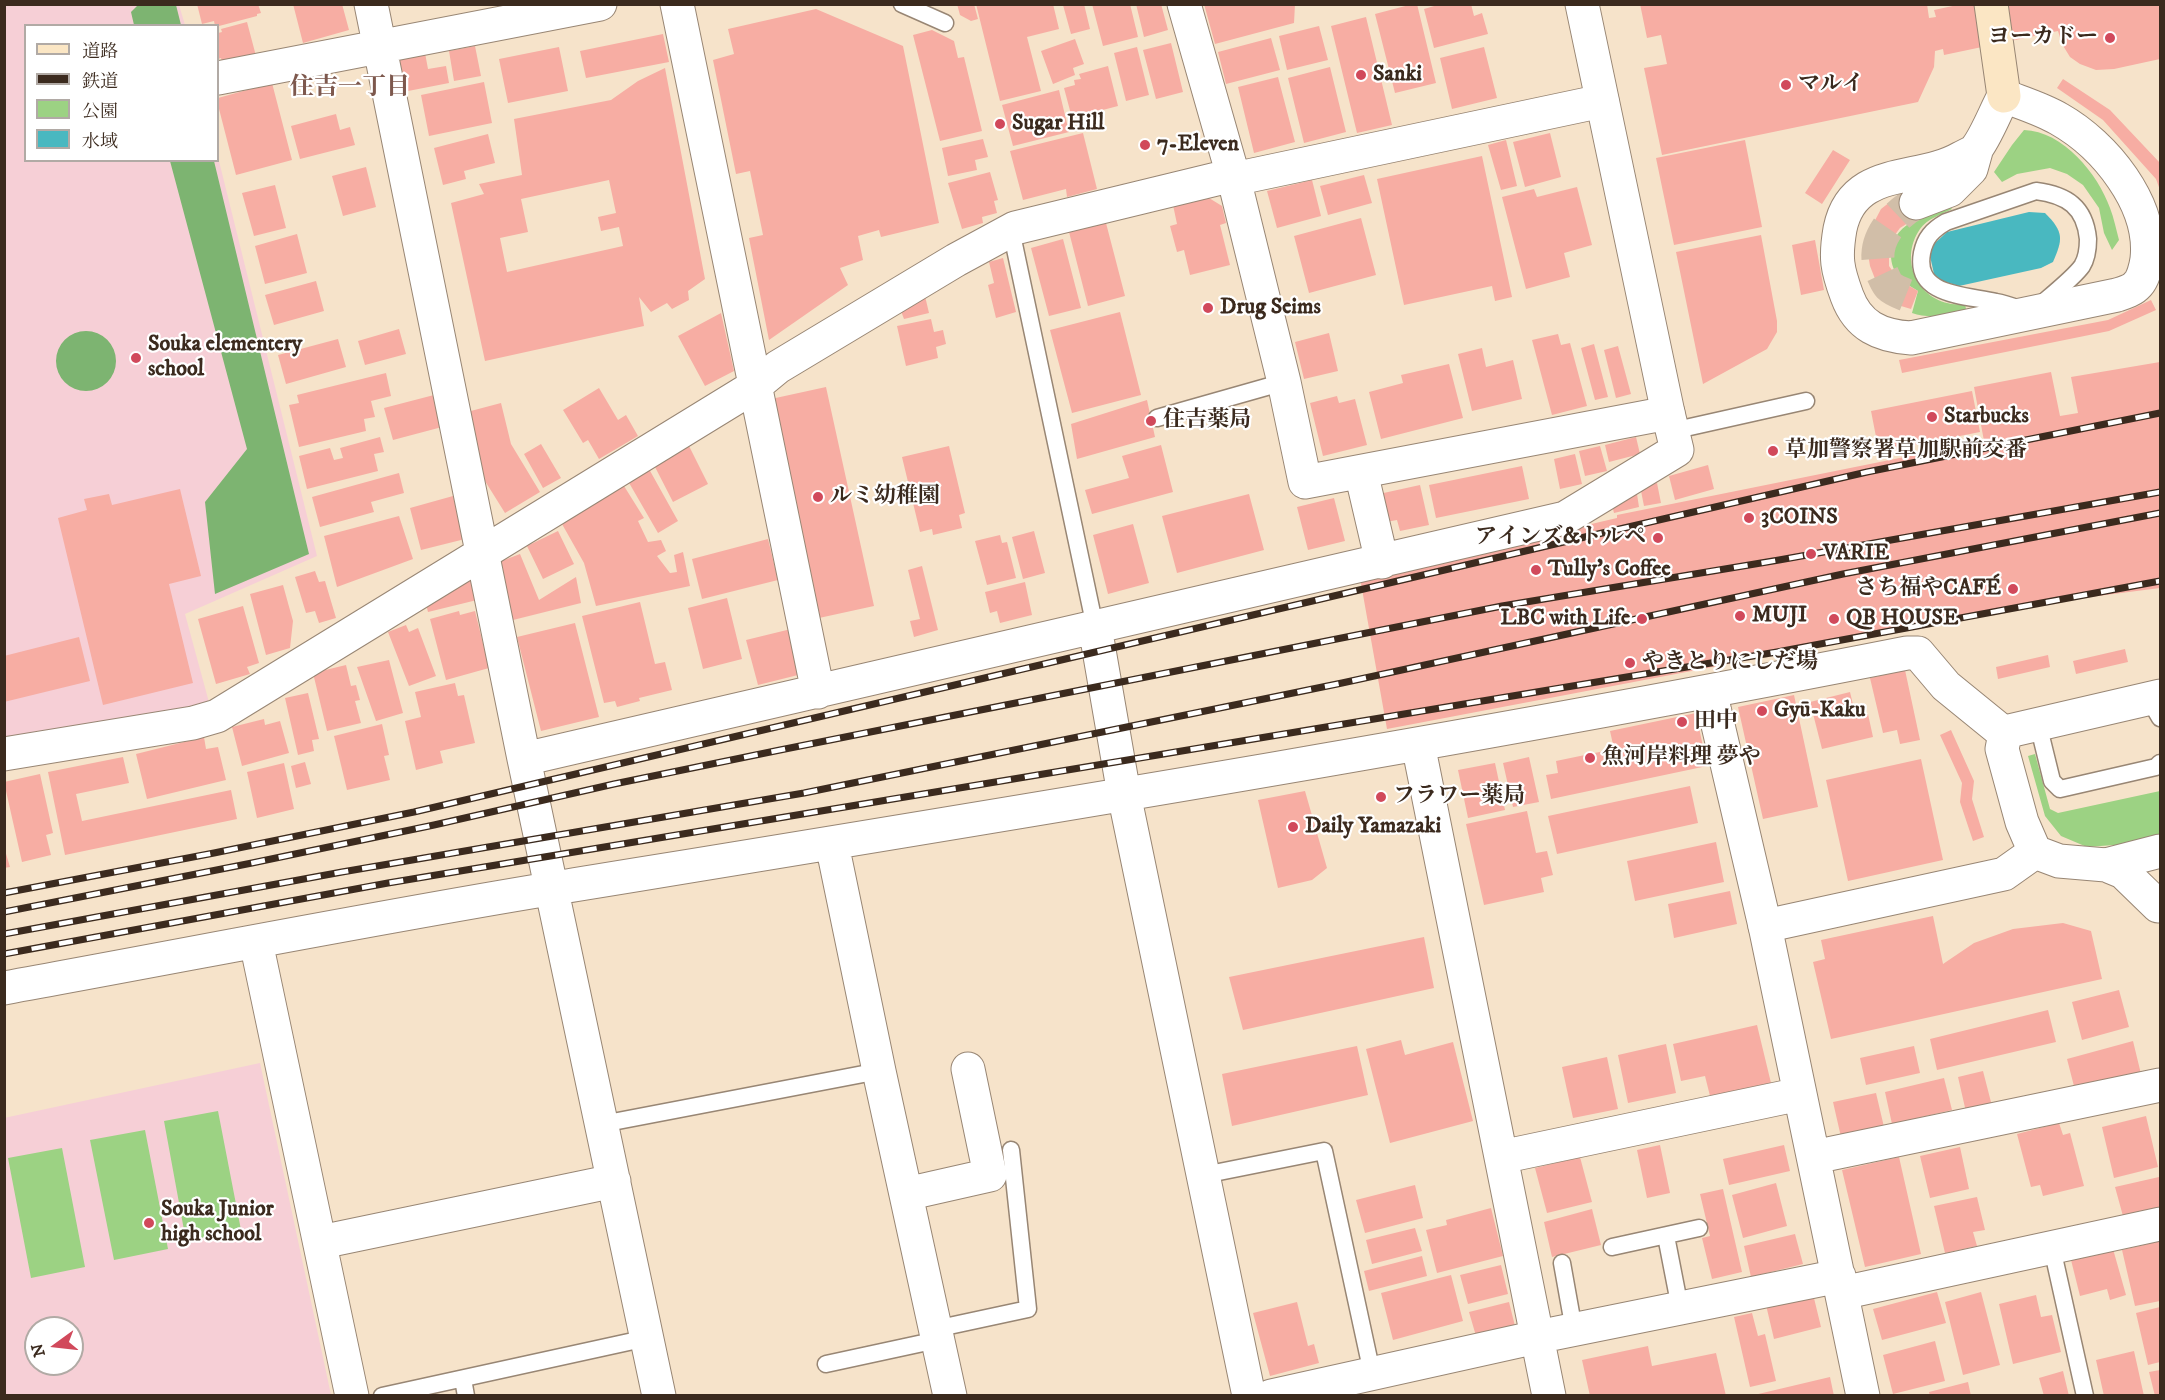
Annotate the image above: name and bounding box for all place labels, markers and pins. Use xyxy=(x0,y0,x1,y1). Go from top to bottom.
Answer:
place label: ヨーカドー xyxy=(1988,25,2098,51)
marker: ヨーカドー xyxy=(2103,31,2117,45)
place label: Sanki xyxy=(1373,62,1422,88)
marker: Sanki xyxy=(1354,68,1368,82)
place label: マルイ xyxy=(1798,72,1864,98)
marker: マルイ xyxy=(1779,78,1793,92)
place label: Sugar Hill xyxy=(1012,111,1104,137)
marker: Sugar Hill xyxy=(993,117,1007,131)
place label: 7-Eleven xyxy=(1157,132,1239,158)
marker: 7-Eleven xyxy=(1138,138,1152,152)
place label: Drug Seims xyxy=(1220,295,1321,321)
marker: Drug Seims xyxy=(1201,301,1215,315)
place label: Souka elementery school xyxy=(148,332,302,384)
marker: Souka elementery school xyxy=(129,351,143,365)
place label: Starbucks xyxy=(1944,404,2029,430)
place label: 住吉薬局 xyxy=(1163,408,1251,434)
marker: Starbucks xyxy=(1925,410,1939,424)
marker: 住吉薬局 xyxy=(1144,414,1158,428)
place label: 草加警察署草加駅前交番 xyxy=(1785,438,2027,464)
marker: 草加警察署草加駅前交番 xyxy=(1766,444,1780,458)
place label: ルミ幼稚園 xyxy=(830,484,940,510)
marker: ルミ幼稚園 xyxy=(811,490,825,504)
place label: 3COINS xyxy=(1761,505,1838,531)
marker: 3COINS xyxy=(1742,511,1756,525)
place label: アインズ&トルペ xyxy=(1475,525,1646,551)
marker: アインズ&トルペ xyxy=(1651,531,1665,545)
place label: VARIE xyxy=(1823,541,1889,567)
marker: VARIE xyxy=(1804,547,1818,561)
place label: Tully's Coffee xyxy=(1548,557,1671,583)
marker: Tully's Coffee xyxy=(1529,563,1543,577)
place label: さち福やCAFÉ xyxy=(1855,576,2001,602)
marker: さち福やCAFÉ xyxy=(2006,582,2020,596)
place label: MUJI xyxy=(1752,603,1807,629)
place label: LBC with Life xyxy=(1500,606,1630,632)
place label: QB HOUSE xyxy=(1846,606,1959,632)
marker: MUJI xyxy=(1733,609,1747,623)
marker: LBC with Life xyxy=(1635,612,1649,626)
marker: QB HOUSE xyxy=(1827,612,1841,626)
place label: やきとりにしだ場 xyxy=(1642,650,1818,676)
marker: やきとりにしだ場 xyxy=(1623,656,1637,670)
place label: Gyū-Kaku xyxy=(1774,698,1866,724)
marker: Gyū-Kaku xyxy=(1755,704,1769,718)
place label: 田中 xyxy=(1694,709,1738,735)
marker: 田中 xyxy=(1675,715,1689,729)
place label: 魚河岸料理 夢や xyxy=(1602,745,1761,771)
marker: 魚河岸料理 夢や xyxy=(1583,751,1597,765)
place label: フラワー薬局 xyxy=(1393,784,1525,810)
marker: フラワー薬局 xyxy=(1374,790,1388,804)
place label: Daily Yamazaki xyxy=(1305,814,1441,840)
marker: Daily Yamazaki xyxy=(1286,820,1300,834)
place label: Souka Junior high school xyxy=(161,1197,274,1248)
marker: Souka Junior high school xyxy=(142,1216,156,1230)

